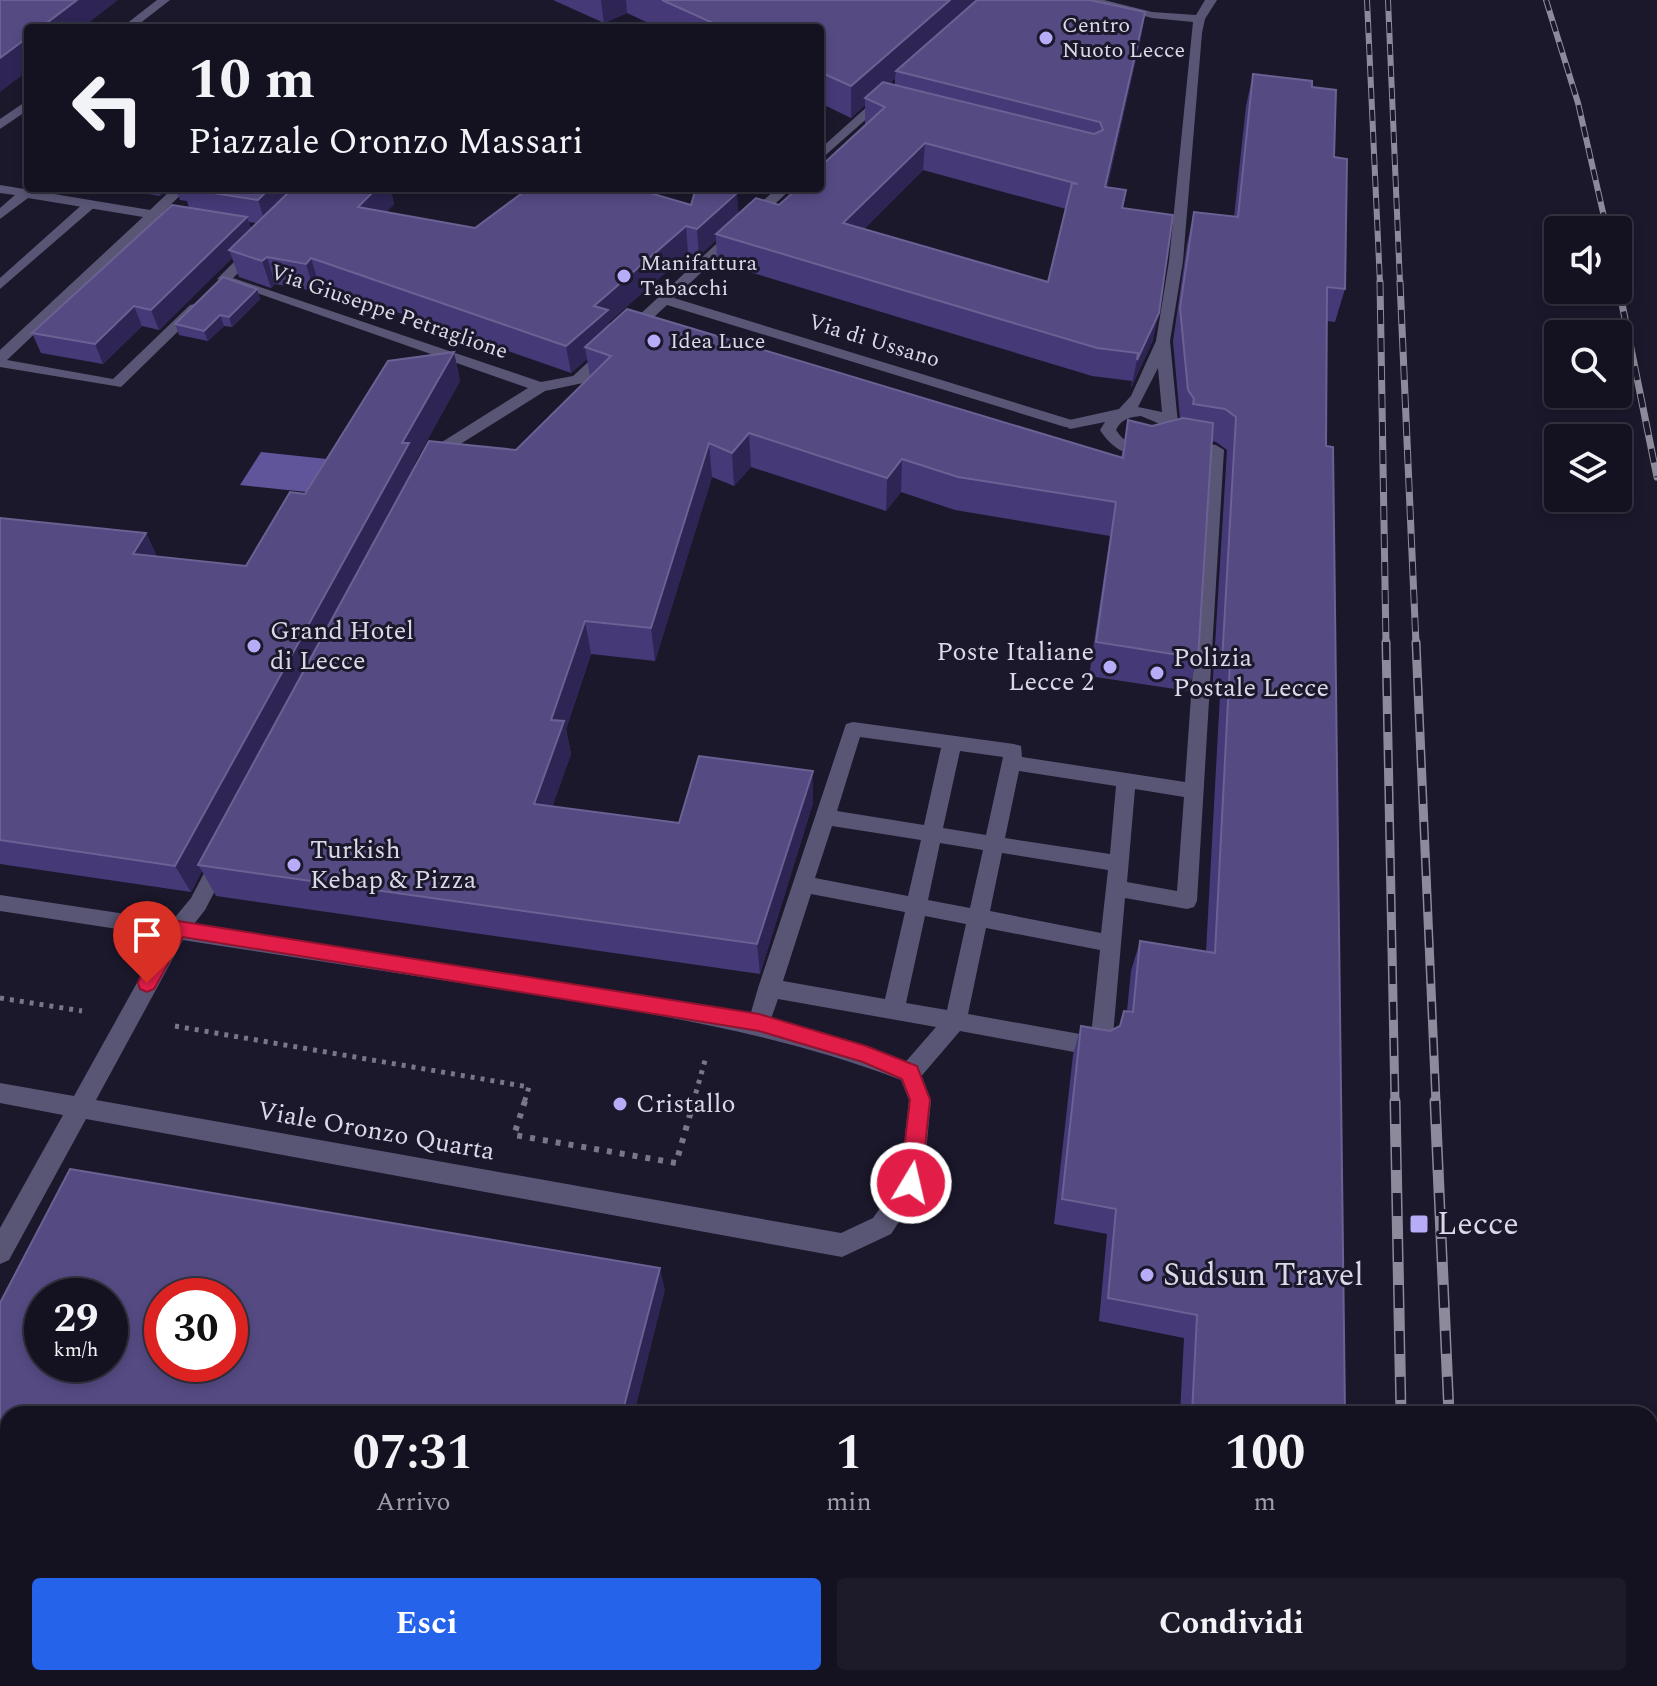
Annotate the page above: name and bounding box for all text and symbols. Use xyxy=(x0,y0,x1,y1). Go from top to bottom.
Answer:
place label: Centro Nuoto Lecce xyxy=(1062,9,1185,67)
marker: Centro Nuoto Lecce xyxy=(1037,29,1055,47)
text: 10 m xyxy=(188,38,315,123)
icon: left xyxy=(56,56,160,160)
text: Piazzale Oronzo Massari xyxy=(188,115,584,170)
map controls xyxy=(1544,216,1632,512)
button: sound xyxy=(1544,216,1632,304)
place label: Manifattura Tabacchi xyxy=(640,247,758,305)
street label: Via Giuseppe Petraglione xyxy=(266,256,512,368)
marker: Manifattura Tabacchi xyxy=(615,267,633,285)
street label: Via di Ussano xyxy=(804,305,944,377)
button: search xyxy=(1544,320,1632,408)
place label: Idea Luce xyxy=(670,325,765,358)
marker: Idea Luce xyxy=(645,332,663,350)
button: layers xyxy=(1544,424,1632,512)
place label: Grand Hotel di Lecce xyxy=(270,611,414,681)
place label: Poste Italiane Lecce 2 xyxy=(936,632,1094,702)
marker: Grand Hotel di Lecce xyxy=(245,637,263,655)
place label: Polizia Postale Lecce xyxy=(1173,638,1329,708)
marker: Poste Italiane Lecce 2 xyxy=(1101,658,1119,676)
marker: Polizia Postale Lecce xyxy=(1148,664,1166,682)
place label: Turkish Kebap & Pizza xyxy=(310,830,477,900)
marker: Turkish Kebap & Pizza xyxy=(285,856,303,874)
pin xyxy=(113,901,181,983)
icon: arrive xyxy=(125,913,169,957)
place label: Cristallo xyxy=(636,1084,735,1124)
street label: Viale Oronzo Quarta xyxy=(254,1090,498,1172)
marker: Cristallo xyxy=(611,1095,629,1113)
position arrow xyxy=(869,1141,953,1225)
place label: Lecce xyxy=(1437,1200,1519,1249)
marker: Lecce xyxy=(1408,1213,1430,1235)
place label: Sudsun Travel xyxy=(1163,1251,1364,1300)
marker: Sudsun Travel xyxy=(1138,1266,1156,1284)
speed limit sign: 30 xyxy=(144,1278,248,1382)
text: 29 xyxy=(54,1289,98,1350)
text: km/h xyxy=(54,1335,99,1365)
text: 07:31 xyxy=(353,1417,473,1490)
text: 1 xyxy=(835,1417,862,1490)
text: 100 xyxy=(1224,1417,1305,1490)
text: Arrivo xyxy=(376,1482,450,1522)
text: min xyxy=(826,1482,872,1522)
text: m xyxy=(1254,1482,1276,1522)
button: Esci xyxy=(32,1578,821,1670)
button: Condividi xyxy=(837,1578,1626,1670)

